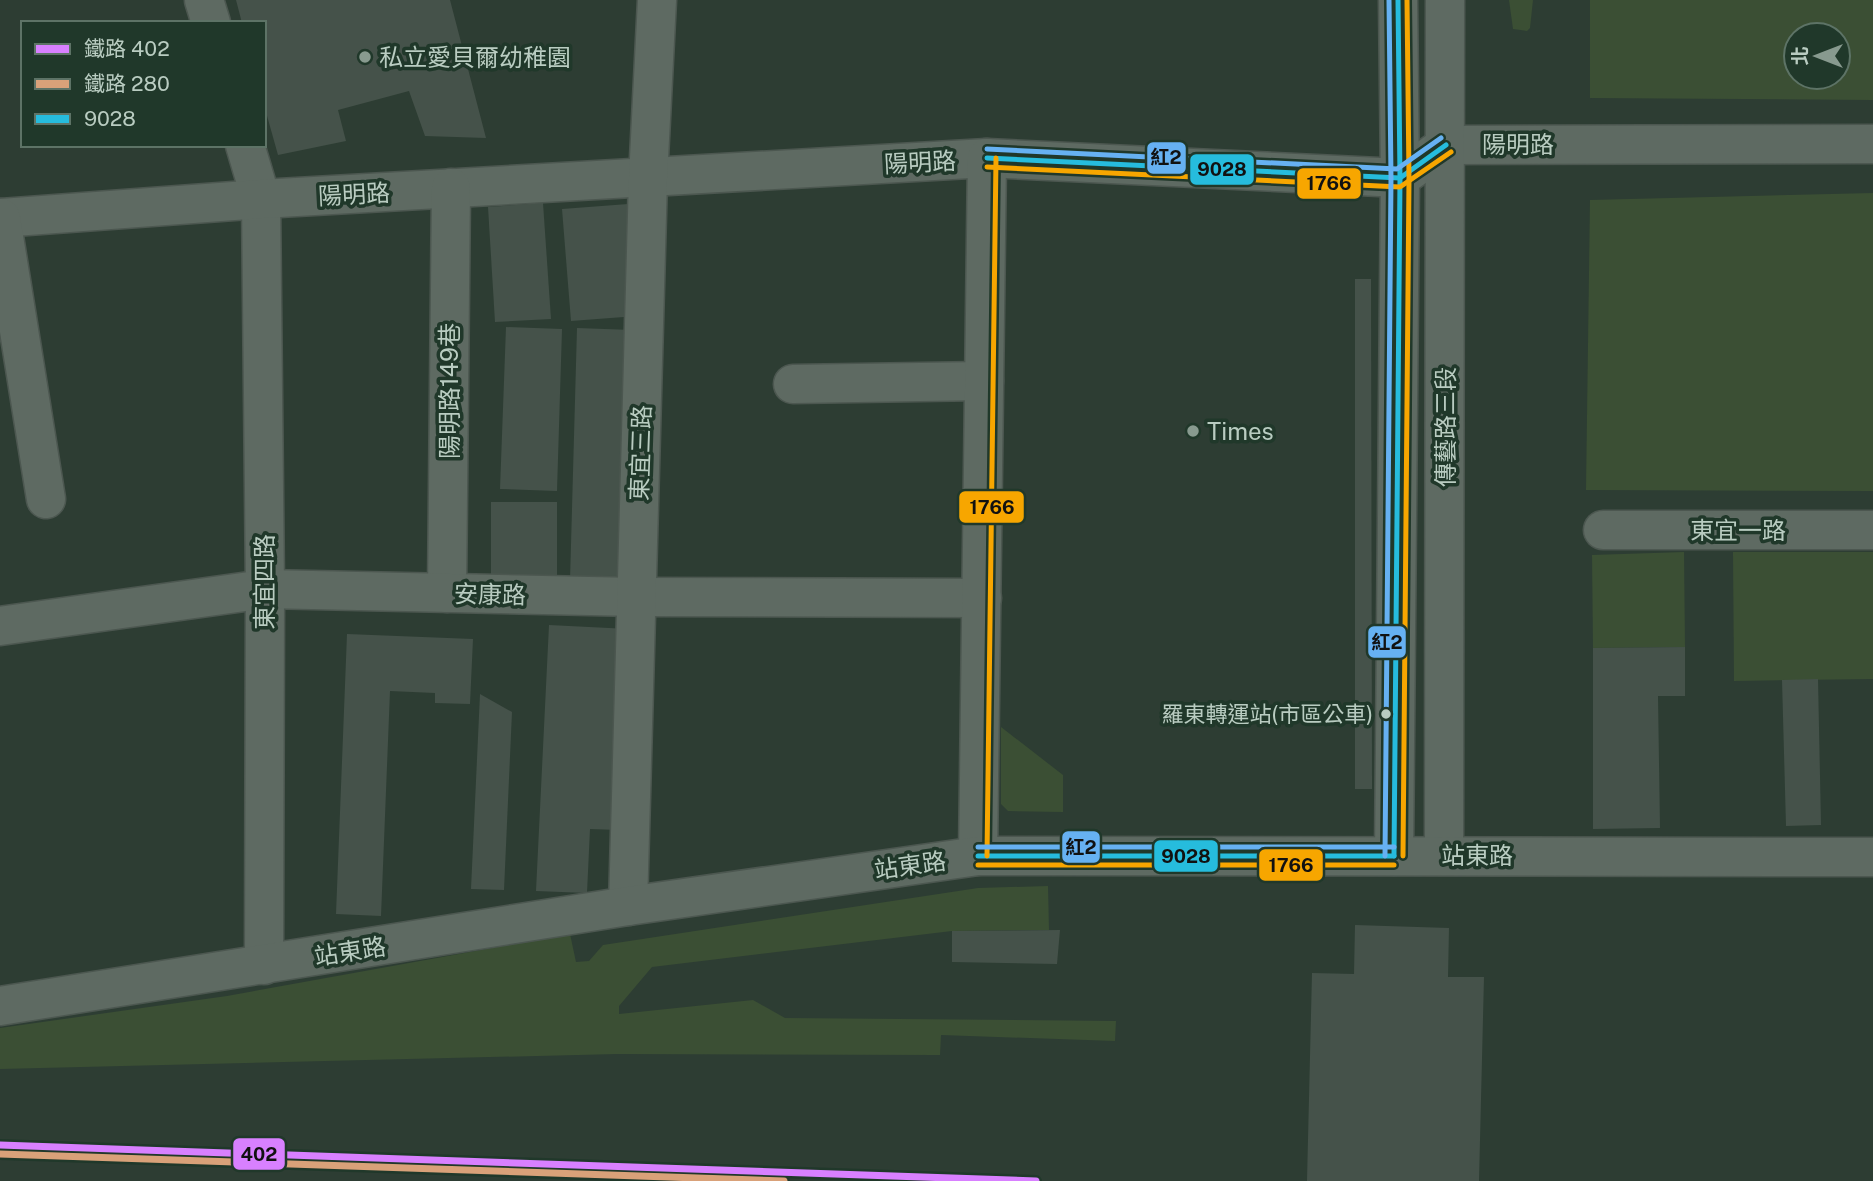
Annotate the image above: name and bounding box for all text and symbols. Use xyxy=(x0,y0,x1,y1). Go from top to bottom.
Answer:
legend xyxy=(21,21,266,147)
north arrow xyxy=(1782,21,1852,91)
text: 鐵路 402 xyxy=(84,36,170,61)
place label: 私立愛貝爾幼稚園 xyxy=(379,43,571,71)
text: 北 xyxy=(1789,46,1811,66)
marker: 私立愛貝爾幼稚園 xyxy=(357,49,373,65)
text: 鐵路 280 xyxy=(84,71,170,96)
text: 9028 xyxy=(84,106,136,131)
street label: 陽明路 xyxy=(1482,130,1554,158)
line badge: 紅2 xyxy=(1146,141,1187,175)
street label: 陽明路 xyxy=(883,146,957,178)
text: 紅2 xyxy=(1150,146,1182,168)
line badge: 9028 xyxy=(1189,153,1255,186)
text: 9028 xyxy=(1197,158,1247,180)
line badge: 1766 xyxy=(1296,167,1362,200)
text: 1766 xyxy=(1307,172,1351,194)
street label: 陽明路 xyxy=(317,178,391,210)
street label: 陽明路149巷 xyxy=(435,323,463,459)
street label: 傳藝路三段 xyxy=(1431,367,1459,487)
street label: 東宜三路 xyxy=(624,405,656,501)
place label: Times xyxy=(1207,417,1274,445)
marker: Times xyxy=(1185,423,1201,439)
line badge: 1766 xyxy=(958,490,1025,524)
text: 1766 xyxy=(970,496,1014,518)
street label: 東宜一路 xyxy=(1690,516,1786,544)
street label: 東宜四路 xyxy=(250,534,278,630)
street label: 安康路 xyxy=(454,579,526,609)
line badge: 紅2 xyxy=(1367,625,1407,659)
text: 紅2 xyxy=(1371,631,1403,653)
place label: 羅東轉運站(市區公車) xyxy=(1162,701,1373,727)
marker: 羅東轉運站(市區公車) xyxy=(1379,707,1393,721)
line badge: 紅2 xyxy=(1061,830,1101,864)
text: 紅2 xyxy=(1065,836,1097,858)
line badge: 9028 xyxy=(1153,839,1219,873)
street label: 站東路 xyxy=(1441,841,1513,869)
text: 9028 xyxy=(1161,845,1211,867)
street label: 站東路 xyxy=(872,846,948,884)
line badge: 1766 xyxy=(1258,848,1324,882)
text: 1766 xyxy=(1269,854,1313,876)
street label: 站東路 xyxy=(312,932,388,970)
line badge: 402 xyxy=(232,1137,286,1171)
text: 402 xyxy=(241,1143,277,1165)

